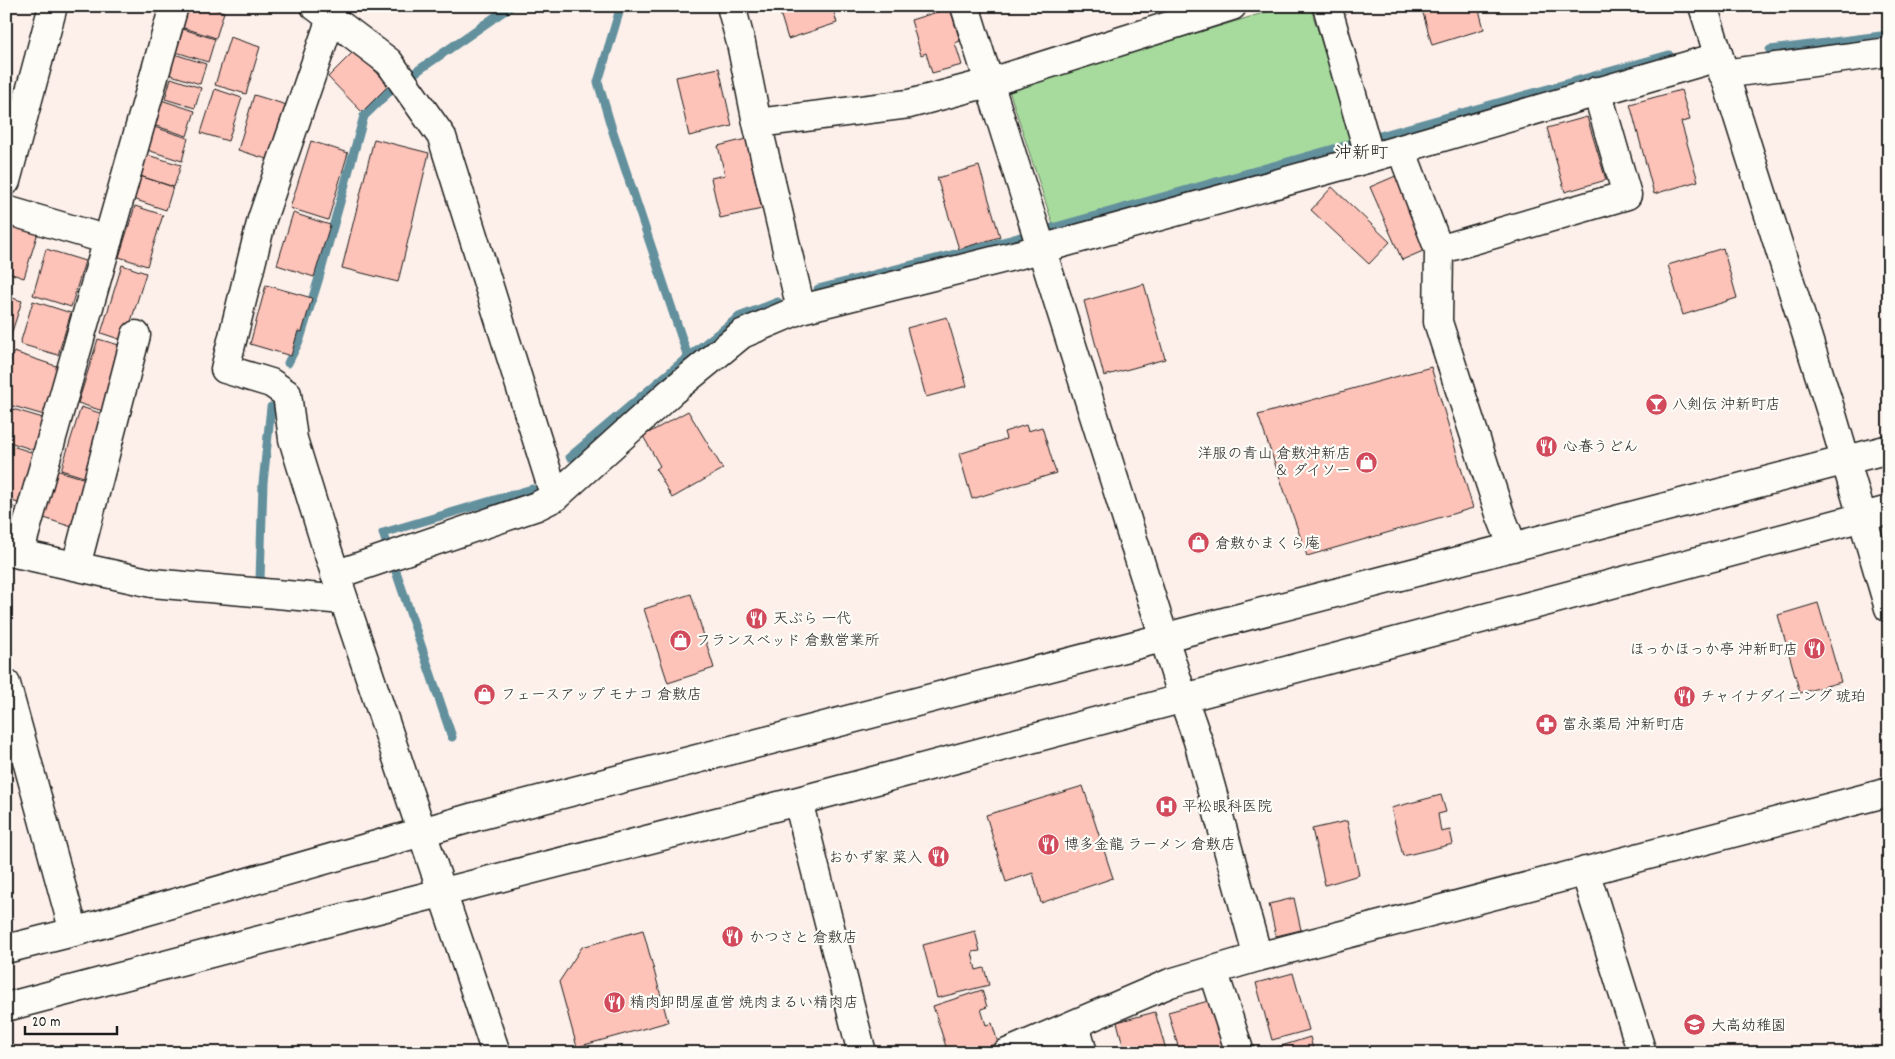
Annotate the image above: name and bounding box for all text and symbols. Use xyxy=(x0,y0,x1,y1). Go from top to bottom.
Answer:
district label: 沖新町 xyxy=(1334,142,1388,167)
bar icon: 八剣伝 沖新町店 xyxy=(1644,392,1668,416)
place label: 八剣伝 沖新町店 xyxy=(1672,395,1780,417)
restaurant icon: 心春うどん xyxy=(1535,434,1559,458)
place label: 心春うどん xyxy=(1563,437,1638,459)
place label: 洋服の青山 倉敷沖新店 ＆ ダイソー xyxy=(1198,444,1351,483)
shop icon: 洋服の青山 倉敷沖新店 ＆ ダイソー xyxy=(1355,450,1379,474)
shop icon: 倉敷かまくら庵 xyxy=(1187,531,1211,555)
place label: 倉敷かまくら庵 xyxy=(1215,534,1320,556)
restaurant icon: 天ぷら 一代 xyxy=(745,606,769,630)
place label: 天ぷら 一代 xyxy=(773,609,851,631)
shop icon: フランスベッド 倉敷営業所 xyxy=(668,628,692,652)
place label: フランスベッド 倉敷営業所 xyxy=(696,631,879,653)
restaurant icon: ほっかほっか亭 沖新町店 xyxy=(1802,637,1826,661)
place label: ほっかほっか亭 沖新町店 xyxy=(1630,640,1798,662)
shop icon: フェースアップ モナコ 倉敷店 xyxy=(473,682,497,706)
restaurant icon: チャイナダイニング 琥珀 xyxy=(1672,684,1696,708)
place label: フェースアップ モナコ 倉敷店 xyxy=(501,685,702,707)
place label: チャイナダイニング 琥珀 xyxy=(1700,687,1866,709)
pharmacy icon: 富永薬局 沖新町店 xyxy=(1534,712,1558,736)
place label: 富永薬局 沖新町店 xyxy=(1562,715,1685,737)
hospital icon: 平松眼科医院 xyxy=(1154,794,1178,818)
place label: 平松眼科医院 xyxy=(1182,797,1272,819)
restaurant icon: 博多金龍 ラーメン 倉敷店 xyxy=(1036,832,1060,856)
place label: 博多金龍 ラーメン 倉敷店 xyxy=(1064,835,1236,857)
restaurant icon: おかず家 菜入 xyxy=(926,845,950,869)
place label: おかず家 菜入 xyxy=(829,848,922,870)
restaurant icon: かつさと 倉敷店 xyxy=(721,925,745,949)
place label: かつさと 倉敷店 xyxy=(749,928,857,950)
restaurant icon: 精肉卸問屋直営 焼肉まるい精肉店 xyxy=(602,990,626,1014)
place label: 精肉卸問屋直営 焼肉まるい精肉店 xyxy=(630,993,858,1015)
scale bar xyxy=(25,1004,118,1036)
text: 20 m xyxy=(32,1012,60,1034)
school or university icon: 大高幼稚園 xyxy=(1683,1013,1707,1037)
place label: 大高幼稚園 xyxy=(1711,1016,1786,1038)

